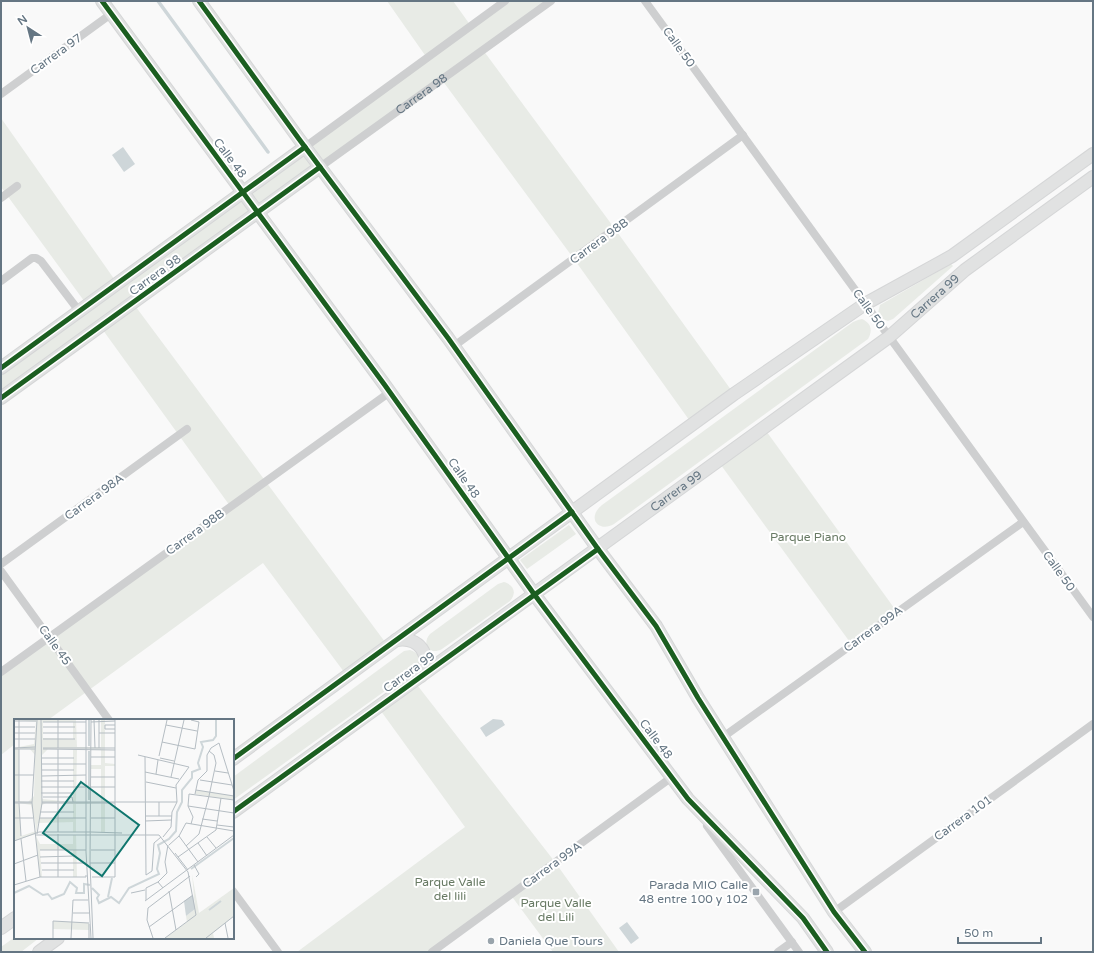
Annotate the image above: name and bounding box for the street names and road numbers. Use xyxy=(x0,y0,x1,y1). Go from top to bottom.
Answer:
street label: Calle 50 xyxy=(660,24,698,70)
street label: Carrera 97 xyxy=(27,31,85,77)
street label: Carrera 98 xyxy=(393,71,450,117)
street label: Calle 48 xyxy=(211,135,249,181)
street label: Carrera 98B xyxy=(567,215,631,267)
street label: Carrera 98 xyxy=(126,252,184,298)
street label: Carrera 99 xyxy=(908,271,962,322)
street label: Calle 50 xyxy=(850,286,888,332)
street label: Calle 48 xyxy=(445,455,483,501)
street label: Carrera 99 xyxy=(647,468,705,515)
street label: Carrera 98A xyxy=(62,471,126,523)
street label: Carrera 98B xyxy=(163,506,227,558)
street label: Calle 50 xyxy=(1040,548,1078,594)
street label: Carrera 99A xyxy=(841,603,905,655)
street label: Calle 45 xyxy=(36,622,74,668)
street label: Carrera 99 xyxy=(380,649,438,695)
street label: Calle 48 xyxy=(637,716,675,762)
street label: Carrera 101 xyxy=(931,792,995,844)
street label: Carrera 99A xyxy=(520,839,584,891)

